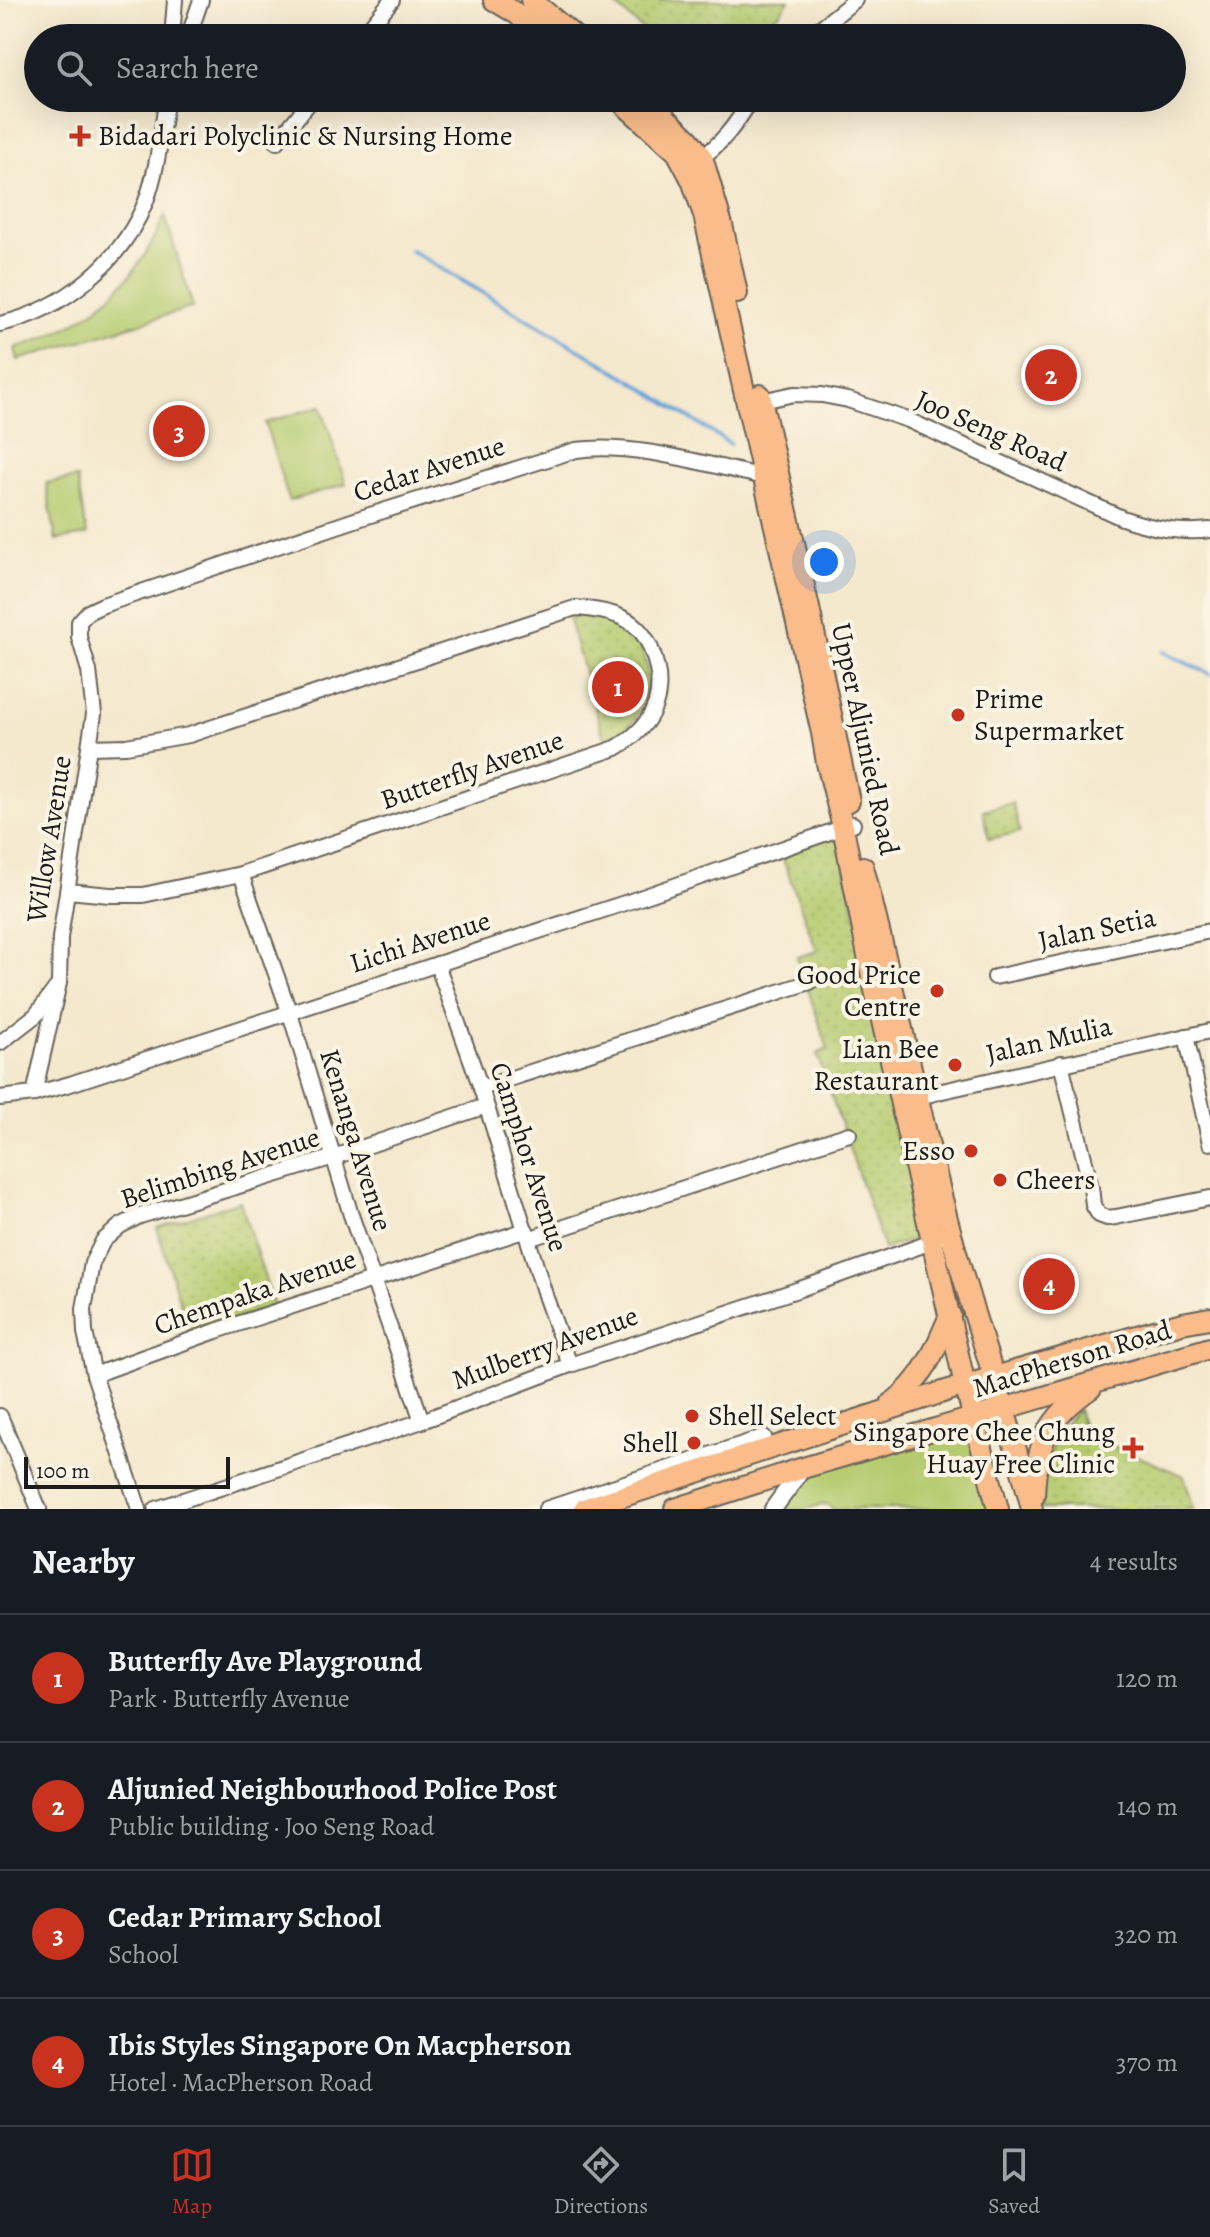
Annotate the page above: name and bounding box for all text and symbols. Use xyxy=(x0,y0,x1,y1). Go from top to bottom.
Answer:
search box xyxy=(24,24,1186,112)
icon: search xyxy=(52,46,96,90)
text: Search here xyxy=(116,48,259,88)
place label: Bidadari Polyclinic & Nursing Home xyxy=(98,117,512,155)
marker: Bidadari Polyclinic & Nursing Home xyxy=(69,125,91,147)
pin: 2 xyxy=(1025,345,1077,405)
street label: Joo Seng Road xyxy=(909,381,1073,482)
pin: 3 xyxy=(153,401,205,461)
street label: Cedar Avenue xyxy=(348,427,510,511)
your location xyxy=(804,542,844,582)
street label: Upper Aljunied Road xyxy=(822,619,908,859)
pin: 1 xyxy=(592,657,644,717)
place label: Prime Supermarket xyxy=(974,680,1124,750)
marker: Prime Supermarket xyxy=(949,706,967,724)
street label: Butterfly Avenue xyxy=(375,721,569,819)
street label: Willow Avenue xyxy=(17,753,81,926)
street label: Jalan Setia xyxy=(1035,898,1159,960)
street label: Lichi Avenue xyxy=(345,901,495,983)
place label: Good Price Centre xyxy=(797,956,921,1026)
marker: Good Price Centre xyxy=(928,982,946,1000)
street label: Jalan Mulia xyxy=(982,1007,1116,1073)
place label: Lian Bee Restaurant xyxy=(813,1030,939,1100)
street label: Kenanga Avenue xyxy=(310,1044,402,1236)
marker: Lian Bee Restaurant xyxy=(946,1056,964,1074)
street label: Camphor Avenue xyxy=(480,1057,578,1257)
street label: Belimbing Avenue xyxy=(115,1118,325,1218)
place label: Esso xyxy=(902,1132,955,1170)
marker: Esso xyxy=(962,1142,980,1160)
place label: Cheers xyxy=(1016,1161,1096,1199)
marker: Cheers xyxy=(991,1171,1009,1189)
street label: Chempaka Avenue xyxy=(149,1240,361,1344)
pin: 4 xyxy=(1023,1254,1075,1314)
street label: Mulberry Avenue xyxy=(447,1297,643,1399)
street label: MacPherson Road xyxy=(968,1311,1177,1407)
place label: Shell Select xyxy=(708,1397,837,1435)
marker: Shell Select xyxy=(683,1407,701,1425)
place label: Singapore Chee Chung Huay Free Clinic xyxy=(853,1413,1115,1483)
place label: Shell xyxy=(622,1424,678,1462)
marker: Shell xyxy=(685,1434,703,1452)
marker: Singapore Chee Chung Huay Free Clinic xyxy=(1122,1437,1144,1459)
scale bar xyxy=(24,1453,230,1489)
text: 100 m xyxy=(36,1456,90,1486)
text: Nearby xyxy=(32,1538,135,1585)
text: 4 results xyxy=(1090,1544,1178,1579)
text: Butterfly Ave Playground xyxy=(108,1641,422,1681)
text: 1 xyxy=(53,1661,63,1696)
text: 120 m xyxy=(1116,1661,1178,1696)
text: Park · Butterfly Avenue xyxy=(108,1681,350,1716)
text: Aljunied Neighbourhood Police Post xyxy=(108,1769,557,1809)
text: 2 xyxy=(52,1789,64,1824)
text: 140 m xyxy=(1117,1789,1178,1824)
text: Public building · Joo Seng Road xyxy=(108,1809,434,1844)
text: Cedar Primary School xyxy=(108,1897,382,1937)
text: 3 xyxy=(52,1917,64,1952)
text: 320 m xyxy=(1114,1917,1178,1952)
text: School xyxy=(108,1937,178,1972)
text: Ibis Styles Singapore On Macpherson xyxy=(108,2025,572,2065)
text: 4 xyxy=(52,2045,64,2080)
text: 370 m xyxy=(1116,2045,1178,2080)
text: Hotel · MacPherson Road xyxy=(108,2065,373,2100)
tab: Map xyxy=(170,2143,214,2221)
tab: Directions xyxy=(554,2143,648,2221)
tab: Saved xyxy=(988,2143,1040,2221)

